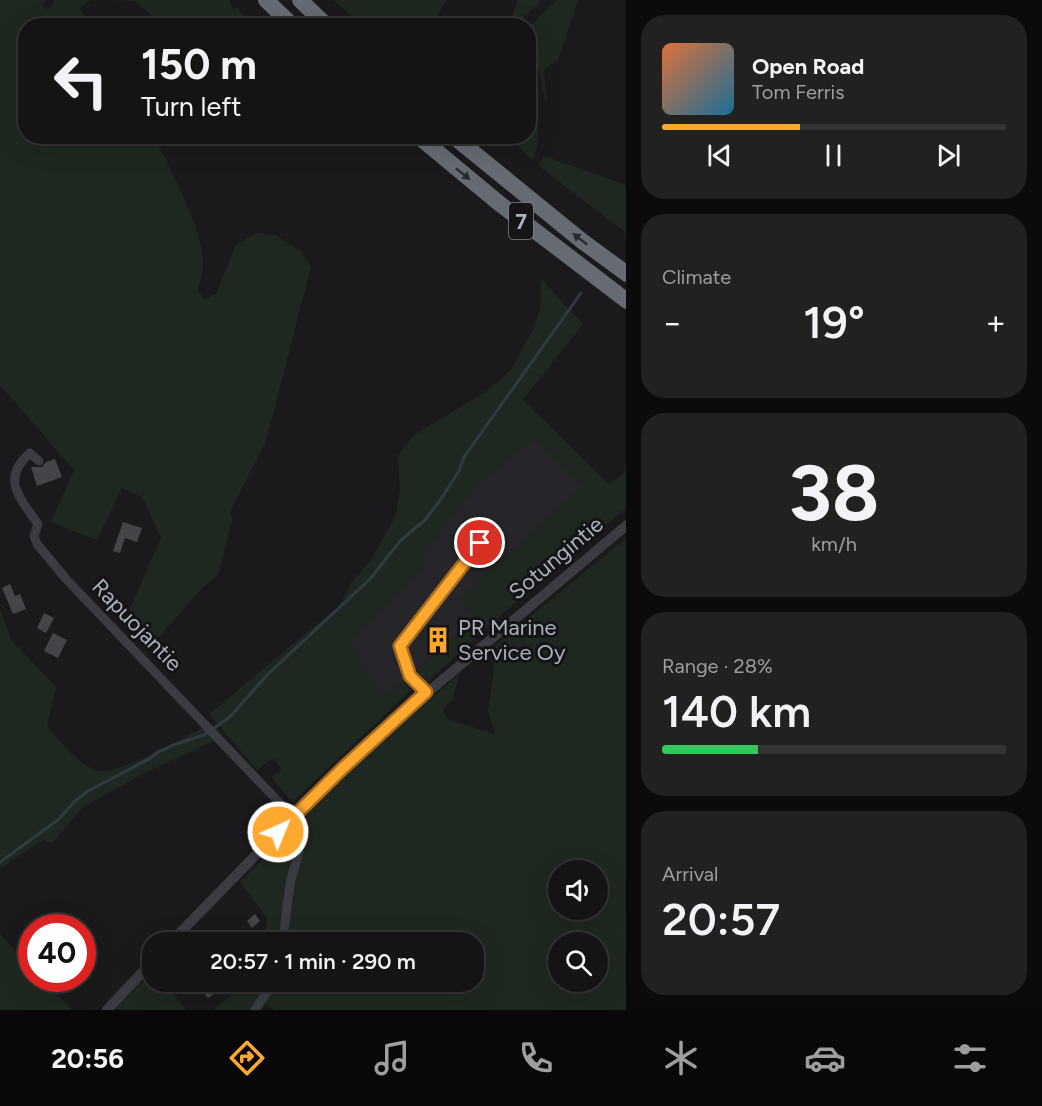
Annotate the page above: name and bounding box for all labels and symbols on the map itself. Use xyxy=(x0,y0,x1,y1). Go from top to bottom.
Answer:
one-way arrow xyxy=(455,167,470,180)
road number: 7 xyxy=(509,203,533,239)
one-way arrow xyxy=(572,233,587,245)
street label: Sotungintie xyxy=(503,511,609,605)
pin xyxy=(454,517,505,568)
street label: Rapuojantie xyxy=(86,573,188,677)
place label: PR Marine Service Oy xyxy=(458,614,566,666)
building icon: PR Marine Service Oy xyxy=(423,625,453,655)
position arrow xyxy=(246,800,310,864)
speed limit sign: 40 xyxy=(18,914,96,992)

